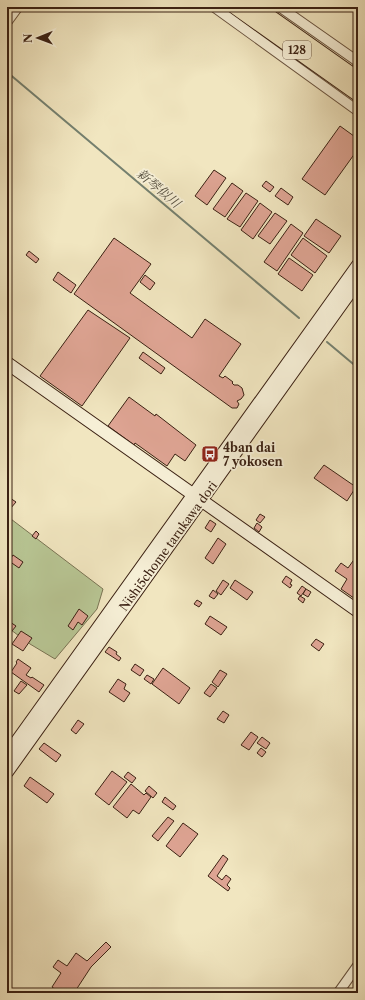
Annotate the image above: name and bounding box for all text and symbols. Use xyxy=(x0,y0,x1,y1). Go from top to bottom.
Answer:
north arrow xyxy=(18,18,58,58)
text: N xyxy=(21,33,35,43)
road number: 128 xyxy=(283,41,311,59)
water label: 新琴似川 xyxy=(134,165,186,212)
place label: 4ban dai 7 yokosen xyxy=(223,440,284,469)
bus stop icon: 4ban dai 7 yokosen xyxy=(200,444,220,464)
street label: Nishi5chome tarukawa dori xyxy=(116,478,220,614)

